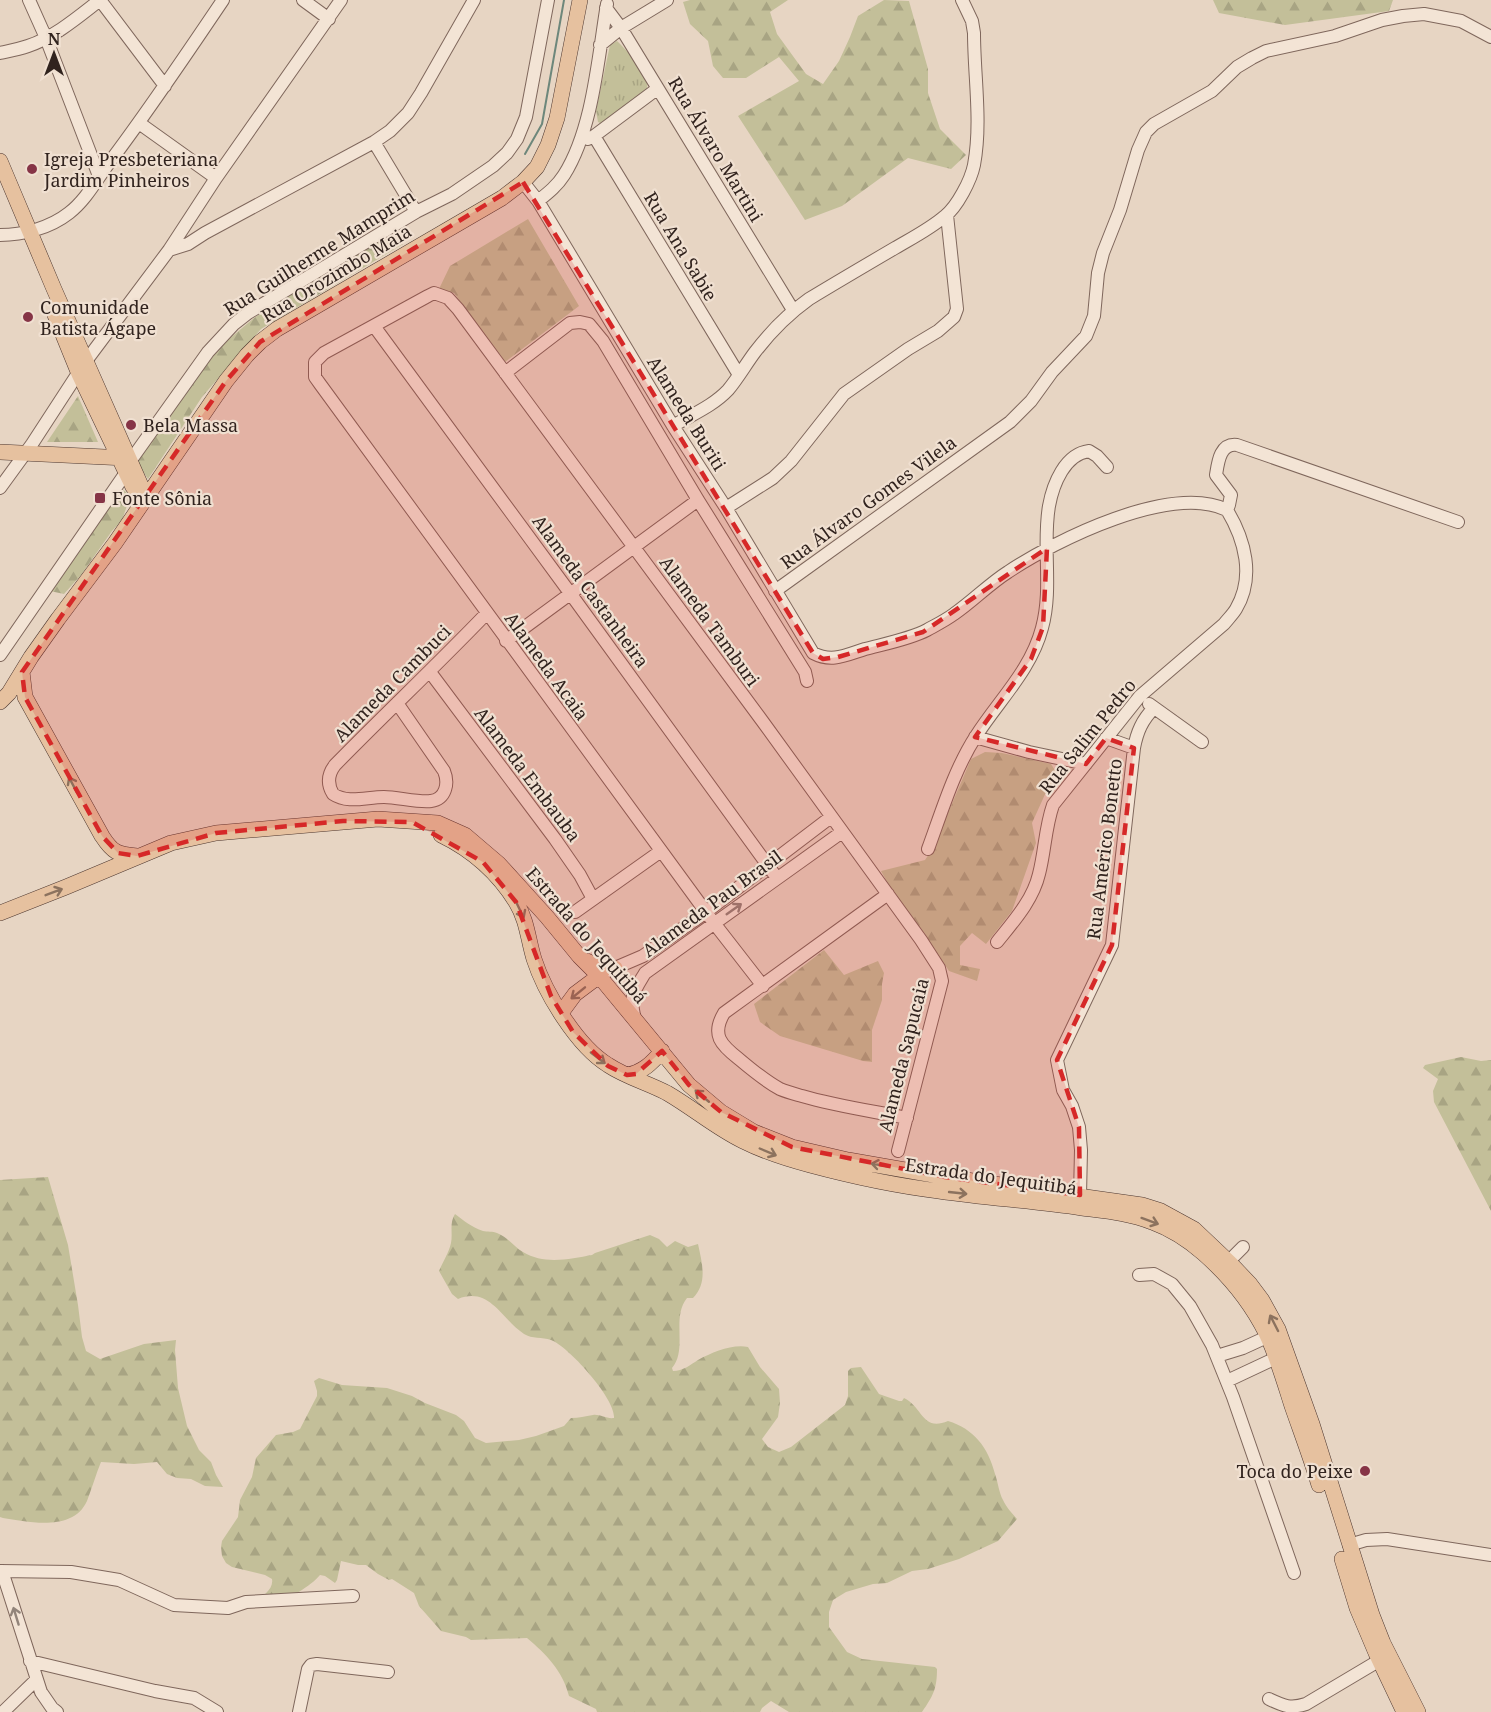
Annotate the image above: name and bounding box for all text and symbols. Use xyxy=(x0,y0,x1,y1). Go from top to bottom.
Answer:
north arrow xyxy=(24,24,84,84)
text: N xyxy=(48,28,61,50)
street label: Rua Álvaro Martini xyxy=(663,72,769,226)
place label: Igreja Presbeteriana Jardim Pinheiros xyxy=(43,147,218,192)
marker: Igreja Presbeteriana Jardim Pinheiros xyxy=(25,162,39,176)
street label: Rua Guilherme Mamprim xyxy=(219,183,419,321)
street label: Rua Ana Sabie xyxy=(639,187,723,305)
street label: Rua Orozimbo Maia xyxy=(256,219,416,327)
place label: Comunidade Batista Ágape xyxy=(40,295,156,340)
marker: Comunidade Batista Ágape xyxy=(21,310,35,324)
street label: Alameda Buriti xyxy=(642,351,732,475)
place label: Bela Massa xyxy=(143,413,238,437)
marker: Bela Massa xyxy=(124,418,138,432)
street label: Rua Álvaro Gomes Vilela xyxy=(775,430,961,574)
place label: Fonte Sônia xyxy=(112,486,212,510)
marker: Fonte Sônia xyxy=(93,491,107,505)
street label: Alameda Castanheira xyxy=(527,510,655,672)
street label: Alameda Tamburi xyxy=(655,551,765,691)
street label: Alameda Acaia xyxy=(500,607,594,725)
street label: Alameda Cambuci xyxy=(328,619,456,747)
street label: Rua Salim Pedro xyxy=(1033,673,1141,799)
street label: Alameda Embauba xyxy=(469,702,587,846)
street label: Rua Américo Bonetto xyxy=(1081,757,1127,941)
one-way arrow xyxy=(67,777,79,794)
street label: Alameda Pau Brasil xyxy=(637,844,787,962)
street label: Estrada do Jequitibá xyxy=(521,862,653,1008)
one-way arrow xyxy=(45,886,63,897)
one-way arrow xyxy=(514,901,526,919)
one-way arrow xyxy=(726,903,742,915)
street label: Alameda Sapucaia xyxy=(872,975,934,1135)
one-way arrow xyxy=(571,986,587,999)
one-way arrow xyxy=(589,1051,605,1064)
one-way arrow xyxy=(695,1089,710,1103)
one-way arrow xyxy=(758,1147,776,1158)
street label: Estrada do Jequitibá xyxy=(903,1152,1079,1200)
one-way arrow xyxy=(871,1160,891,1171)
one-way arrow xyxy=(947,1188,967,1199)
one-way arrow xyxy=(1140,1217,1159,1228)
one-way arrow xyxy=(1268,1315,1279,1333)
place label: Toca do Peixe xyxy=(1236,1459,1353,1483)
marker: Toca do Peixe xyxy=(1358,1464,1372,1478)
one-way arrow xyxy=(10,1607,21,1626)

